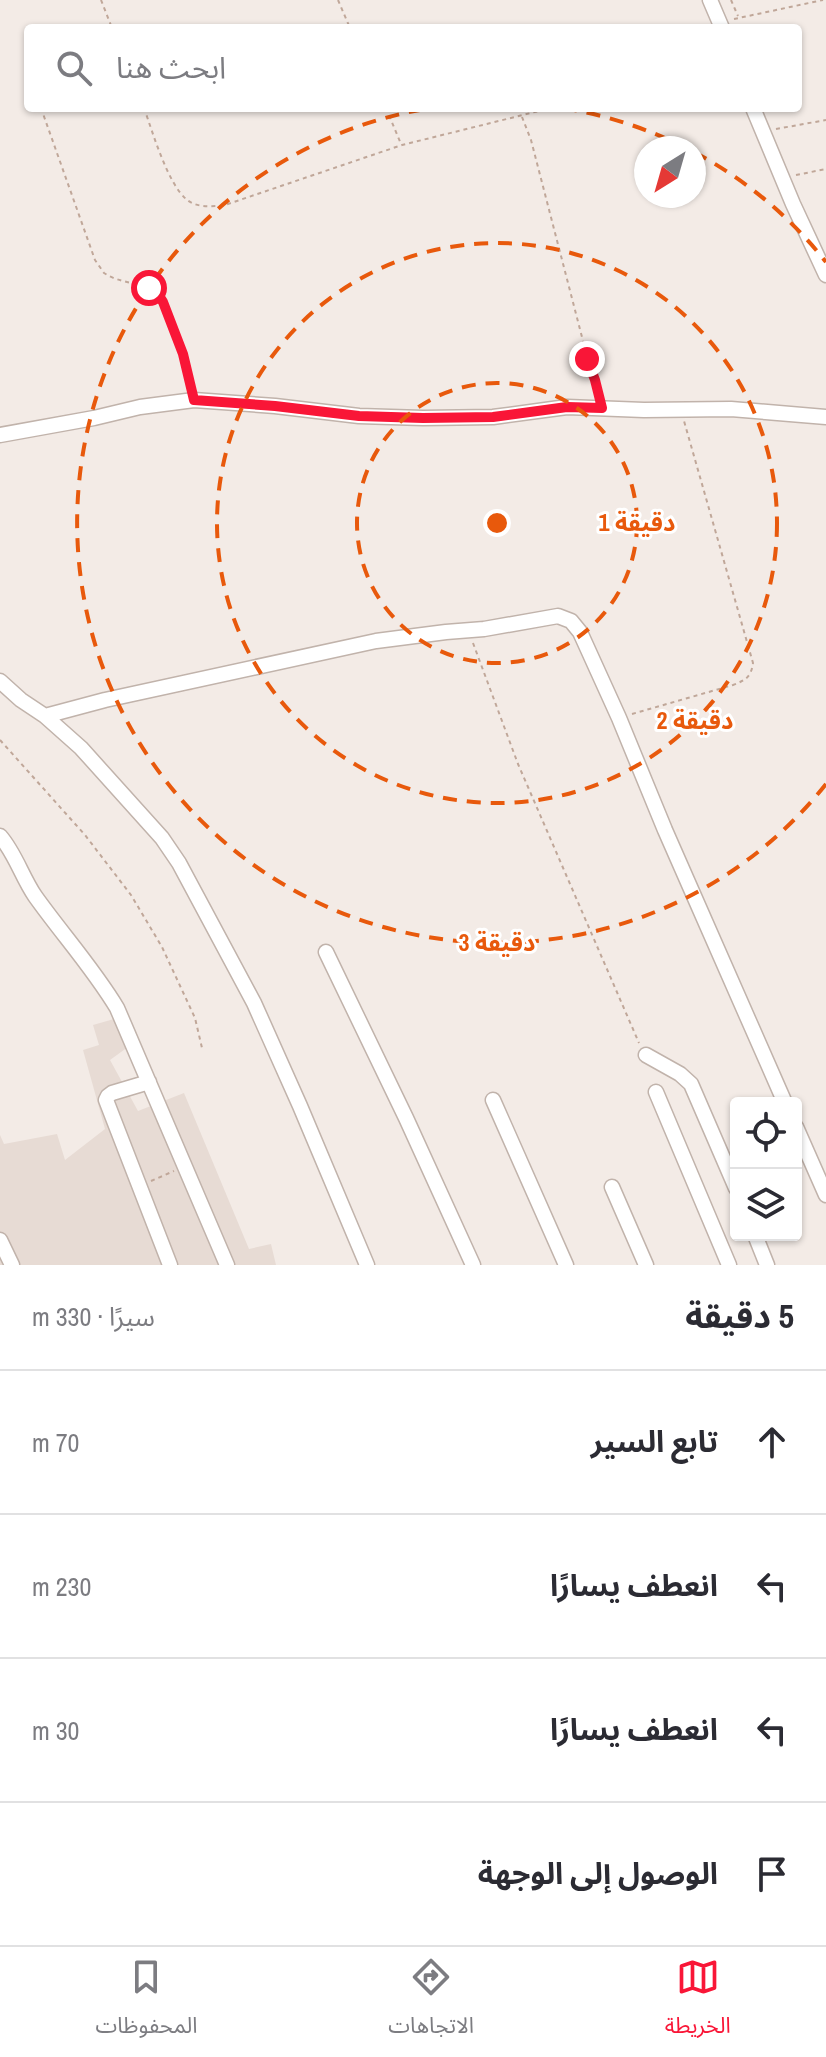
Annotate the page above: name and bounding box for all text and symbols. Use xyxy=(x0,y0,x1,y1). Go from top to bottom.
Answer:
search box xyxy=(24,24,802,112)
icon: search xyxy=(52,46,96,90)
text: ابحث هنا xyxy=(116,47,226,87)
north arrow xyxy=(634,136,706,208)
route start xyxy=(131,270,167,306)
route end xyxy=(569,341,605,377)
text: 1 دقيقة xyxy=(599,506,675,538)
centre of rings xyxy=(483,509,511,537)
text: 2 دقيقة xyxy=(657,704,733,736)
text: 3 دقيقة xyxy=(459,926,535,958)
map controls xyxy=(730,1097,802,1241)
button: locate xyxy=(730,1097,802,1169)
button: layers xyxy=(730,1169,802,1241)
text: 5 دقيقة xyxy=(685,1293,794,1339)
text: سيرًا · 330 m xyxy=(32,1299,155,1334)
icon: ahead xyxy=(750,1420,794,1464)
text: تابع السير xyxy=(591,1421,718,1461)
text: 70 m xyxy=(32,1425,79,1460)
icon: left xyxy=(750,1564,794,1608)
text: انعطف يسارًا xyxy=(550,1565,718,1605)
text: 230 m xyxy=(32,1569,91,1604)
icon: left xyxy=(750,1708,794,1752)
text: انعطف يسارًا xyxy=(550,1709,718,1749)
text: 30 m xyxy=(32,1713,79,1748)
icon: arrive xyxy=(750,1852,794,1896)
text: الوصول إلى الوجهة xyxy=(478,1853,718,1893)
tab: المحفوظات xyxy=(95,1955,197,2049)
tab: الاتجاهات xyxy=(388,1955,474,2049)
tab: الخريطة xyxy=(665,1955,731,2049)

